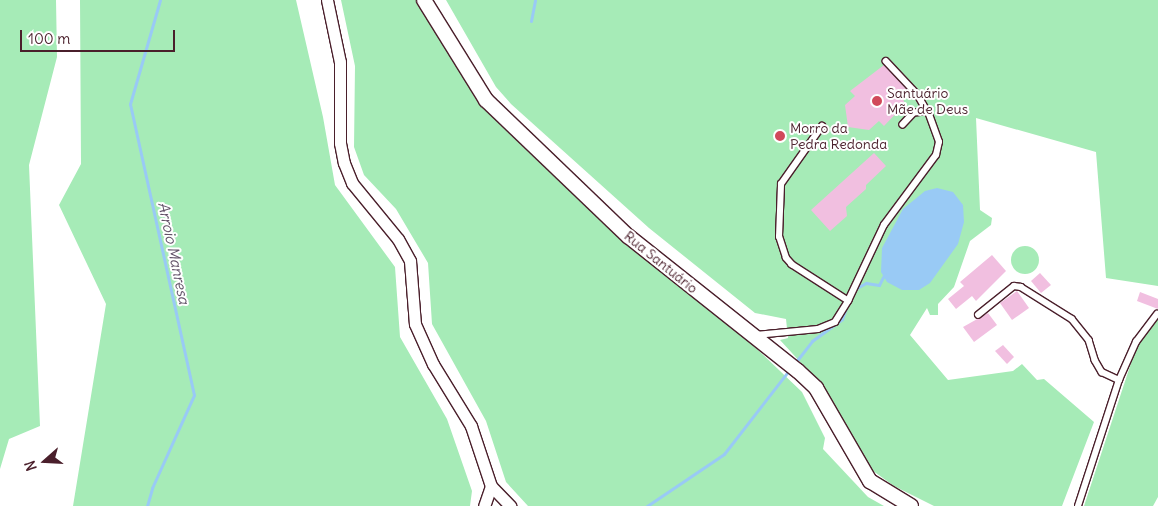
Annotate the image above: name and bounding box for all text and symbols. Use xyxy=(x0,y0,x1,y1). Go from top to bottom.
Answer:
scale bar xyxy=(22,20,178,52)
text: 100 m xyxy=(28,29,70,48)
place label: Santuário Mãe de Deus xyxy=(887,85,968,118)
marker: Santuário Mãe de Deus xyxy=(871,95,883,107)
place label: Morro da Pedra Redonda xyxy=(790,120,887,152)
marker: Morro da Pedra Redonda xyxy=(774,130,786,142)
water label: Arroio Manresa xyxy=(154,200,194,306)
street label: Rua Santuário xyxy=(621,227,701,297)
north arrow xyxy=(20,436,70,486)
text: N xyxy=(21,458,41,473)

